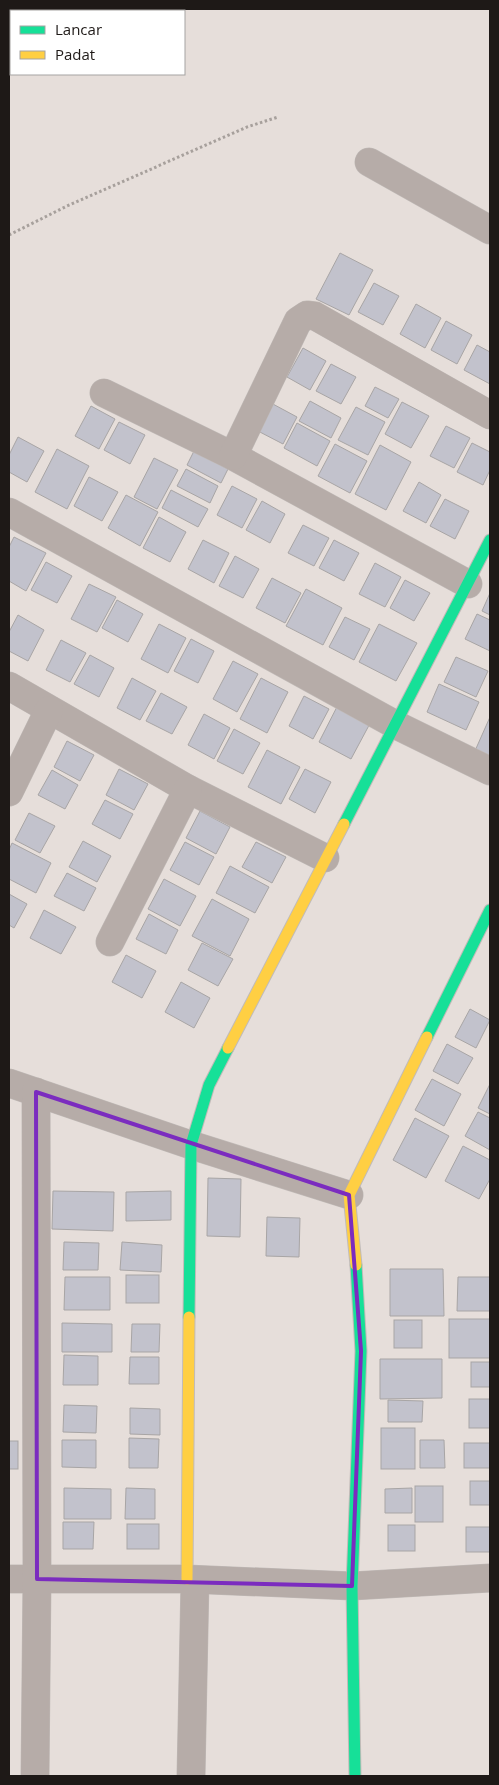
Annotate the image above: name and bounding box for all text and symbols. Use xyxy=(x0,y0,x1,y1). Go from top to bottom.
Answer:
legend xyxy=(10,10,185,75)
text: Lancar xyxy=(55,19,102,39)
text: Padat xyxy=(55,44,95,64)

